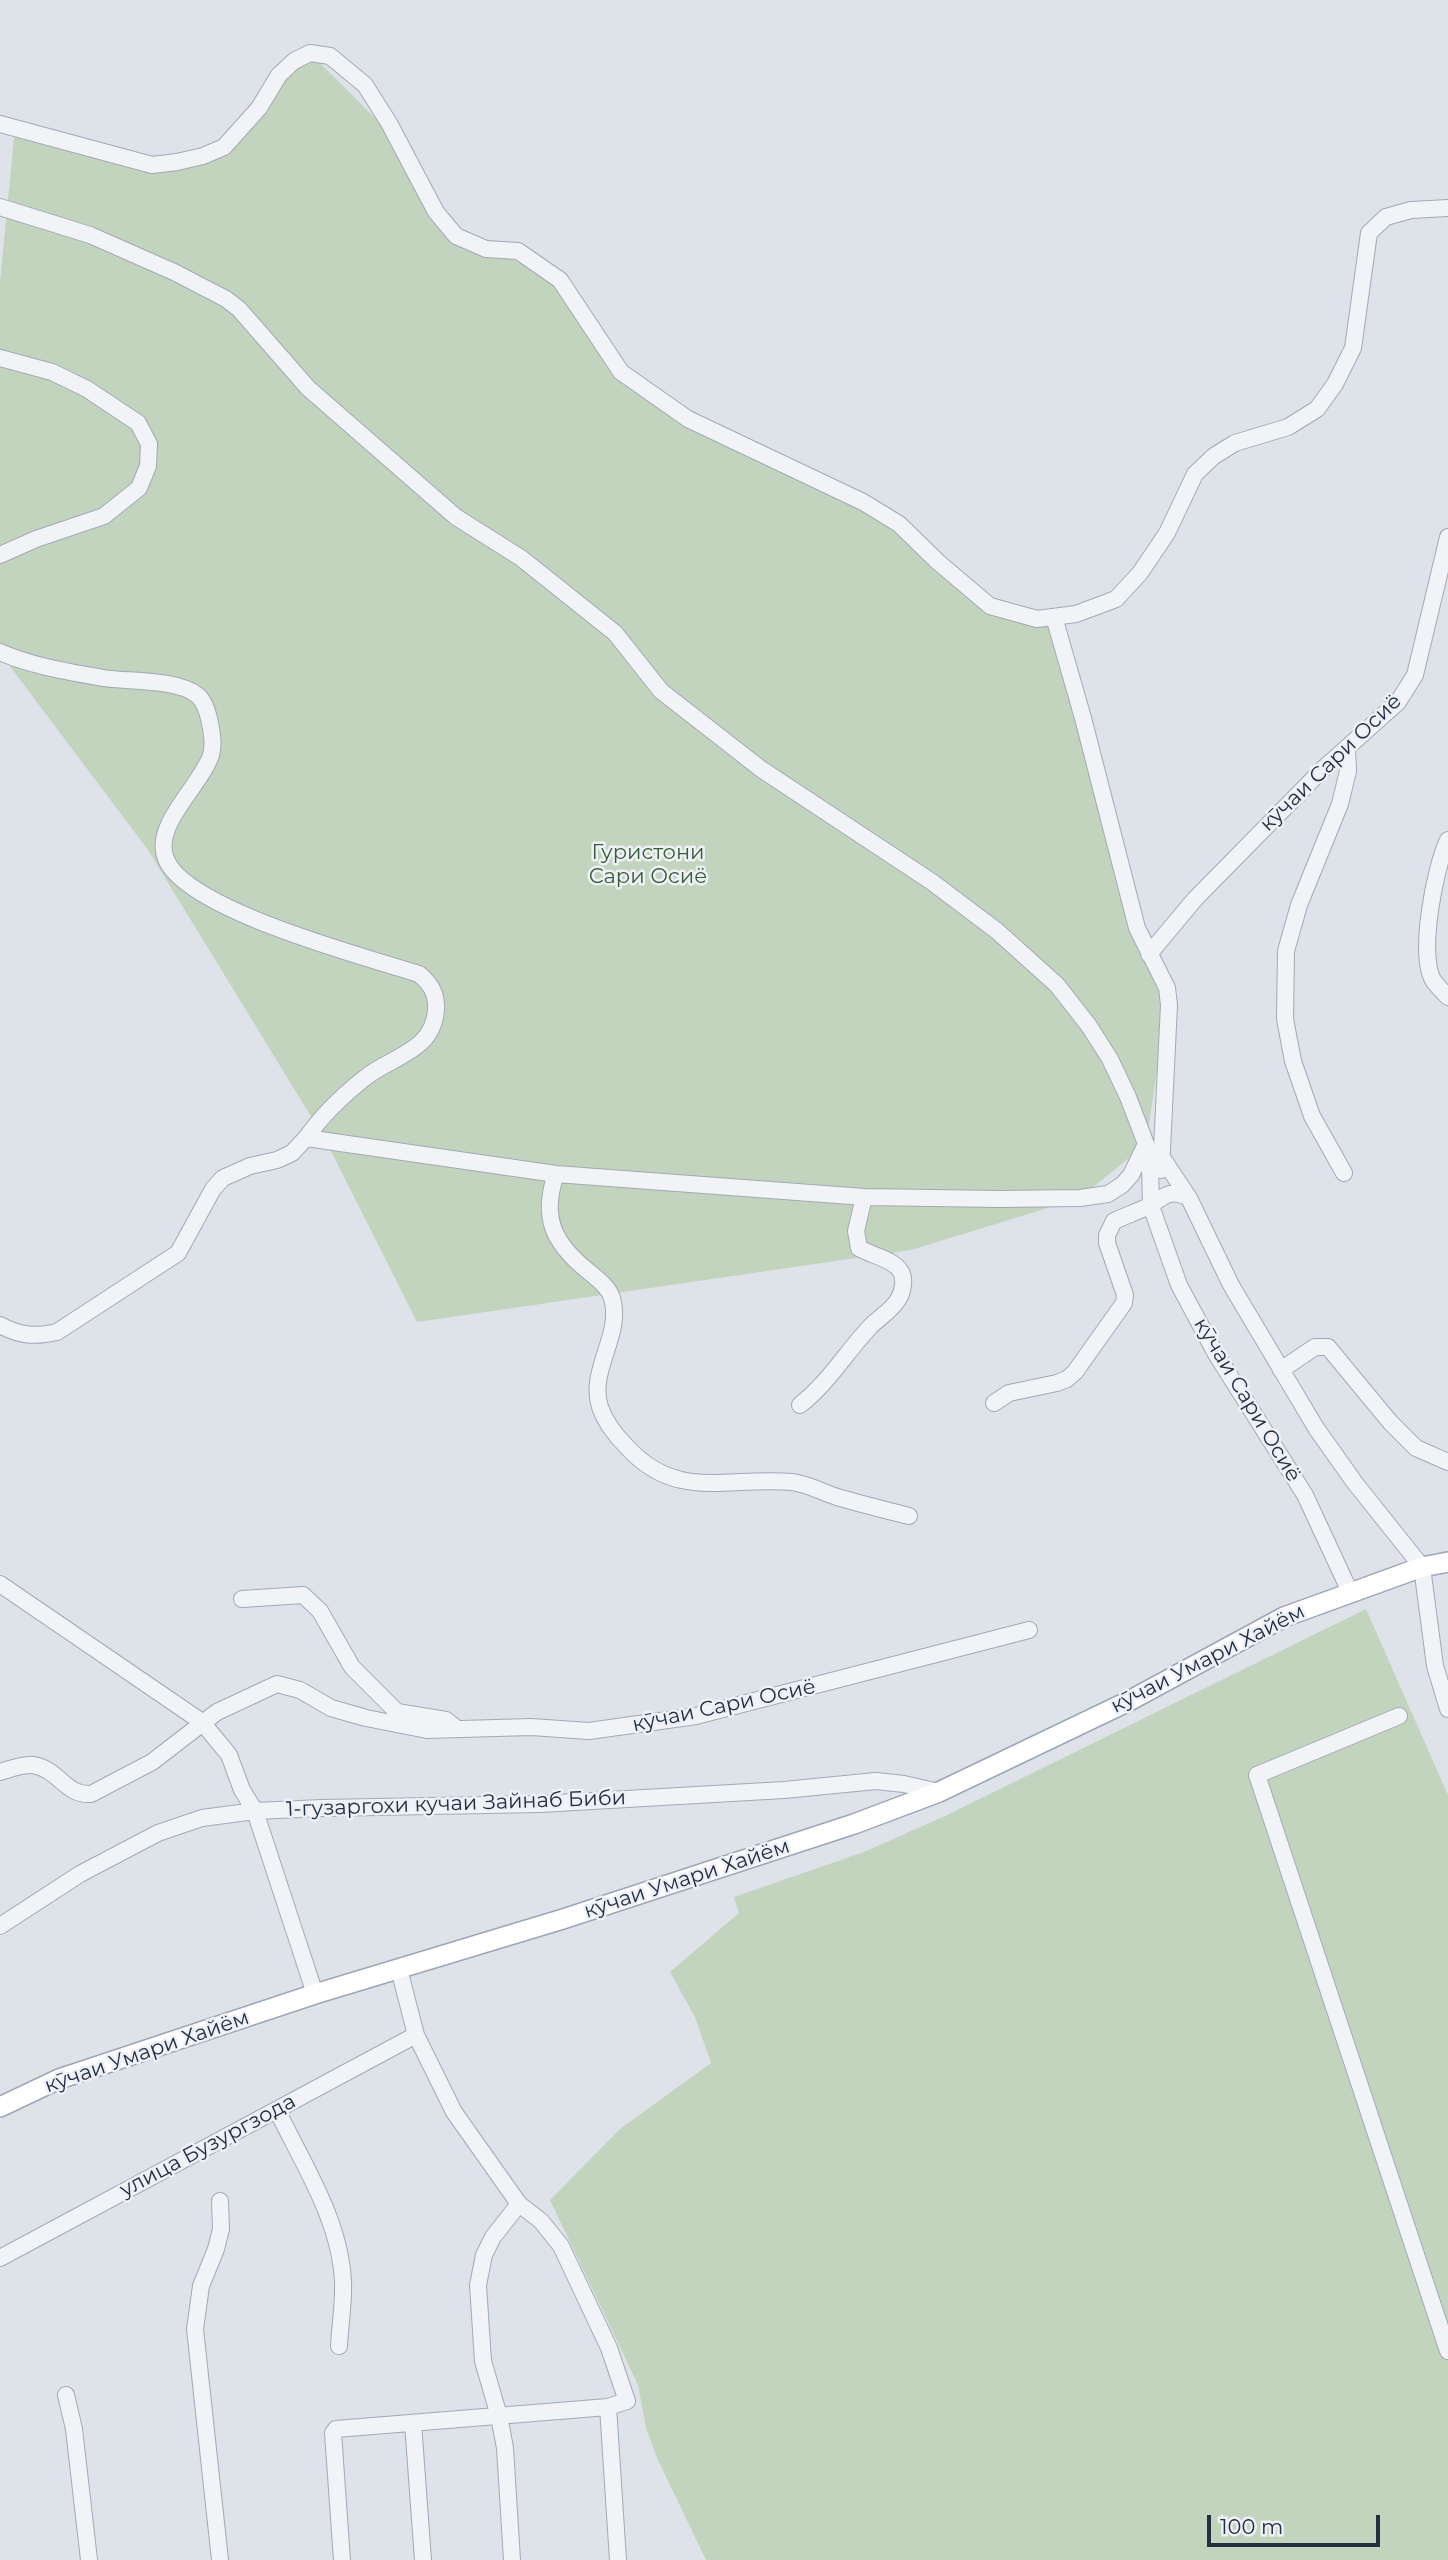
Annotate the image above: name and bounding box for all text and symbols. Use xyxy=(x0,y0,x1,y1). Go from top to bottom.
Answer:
street label: кӯчаи Сари Осиё xyxy=(1255,689,1407,837)
park label: Гуристони Сари Осиё xyxy=(589,840,707,890)
street label: кӯчаи Сари Осиё xyxy=(1188,1313,1306,1487)
street label: кӯчаи Умари Хайём xyxy=(1107,1599,1309,1719)
street label: кӯчаи Сари Осиё xyxy=(630,1674,818,1738)
street label: 1-гузаргохи кучаи Зайнаб Биби xyxy=(285,1785,627,1823)
street label: кӯчаи Умари Хайём xyxy=(581,1834,793,1924)
street label: кӯчаи Умари Хайём xyxy=(41,2005,253,2099)
street label: улица Бузургзода xyxy=(116,2089,300,2203)
scale bar xyxy=(1210,2500,1383,2544)
text: 100 m xyxy=(1220,2514,1283,2539)

